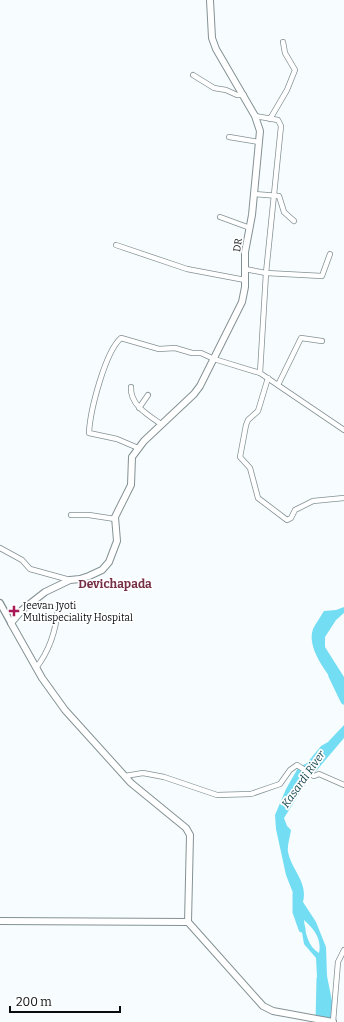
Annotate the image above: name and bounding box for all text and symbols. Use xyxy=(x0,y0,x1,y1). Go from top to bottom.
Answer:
street label: DR xyxy=(231,237,245,253)
district label: Devichapada xyxy=(78,577,152,591)
place label: Jeevan Jyoti Multispeciality Hospital xyxy=(22,600,133,624)
marker: Jeevan Jyoti Multispeciality Hospital xyxy=(8,605,20,617)
water label: Kasardi River xyxy=(279,748,328,810)
scale bar xyxy=(10,988,120,1014)
text: 200 m xyxy=(16,995,52,1009)

